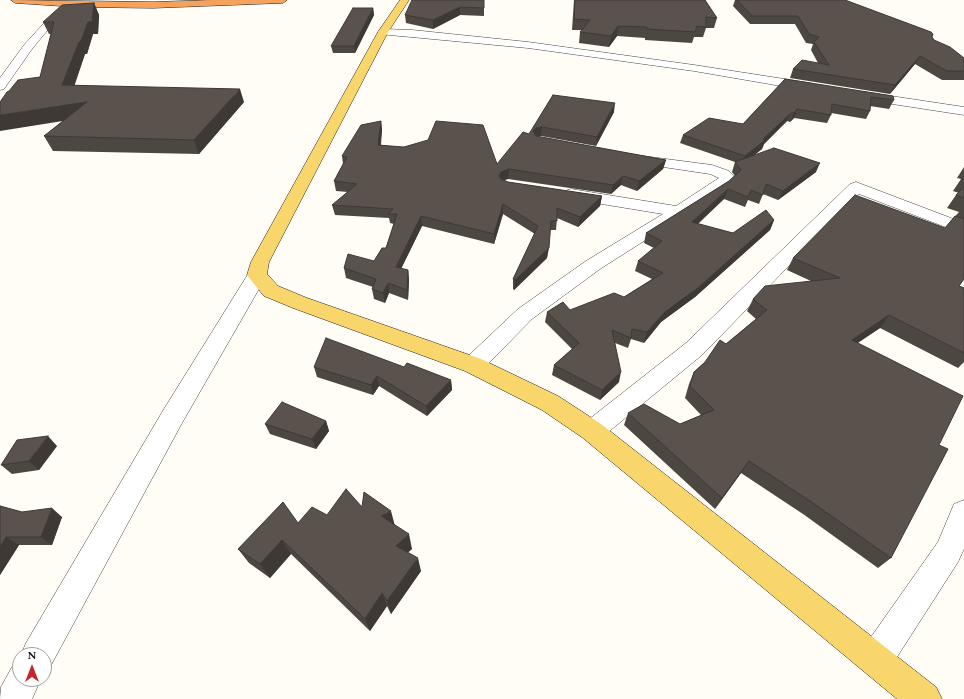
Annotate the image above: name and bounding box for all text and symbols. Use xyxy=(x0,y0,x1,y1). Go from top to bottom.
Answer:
north arrow xyxy=(12,647,52,687)
text: N xyxy=(28,647,36,664)

